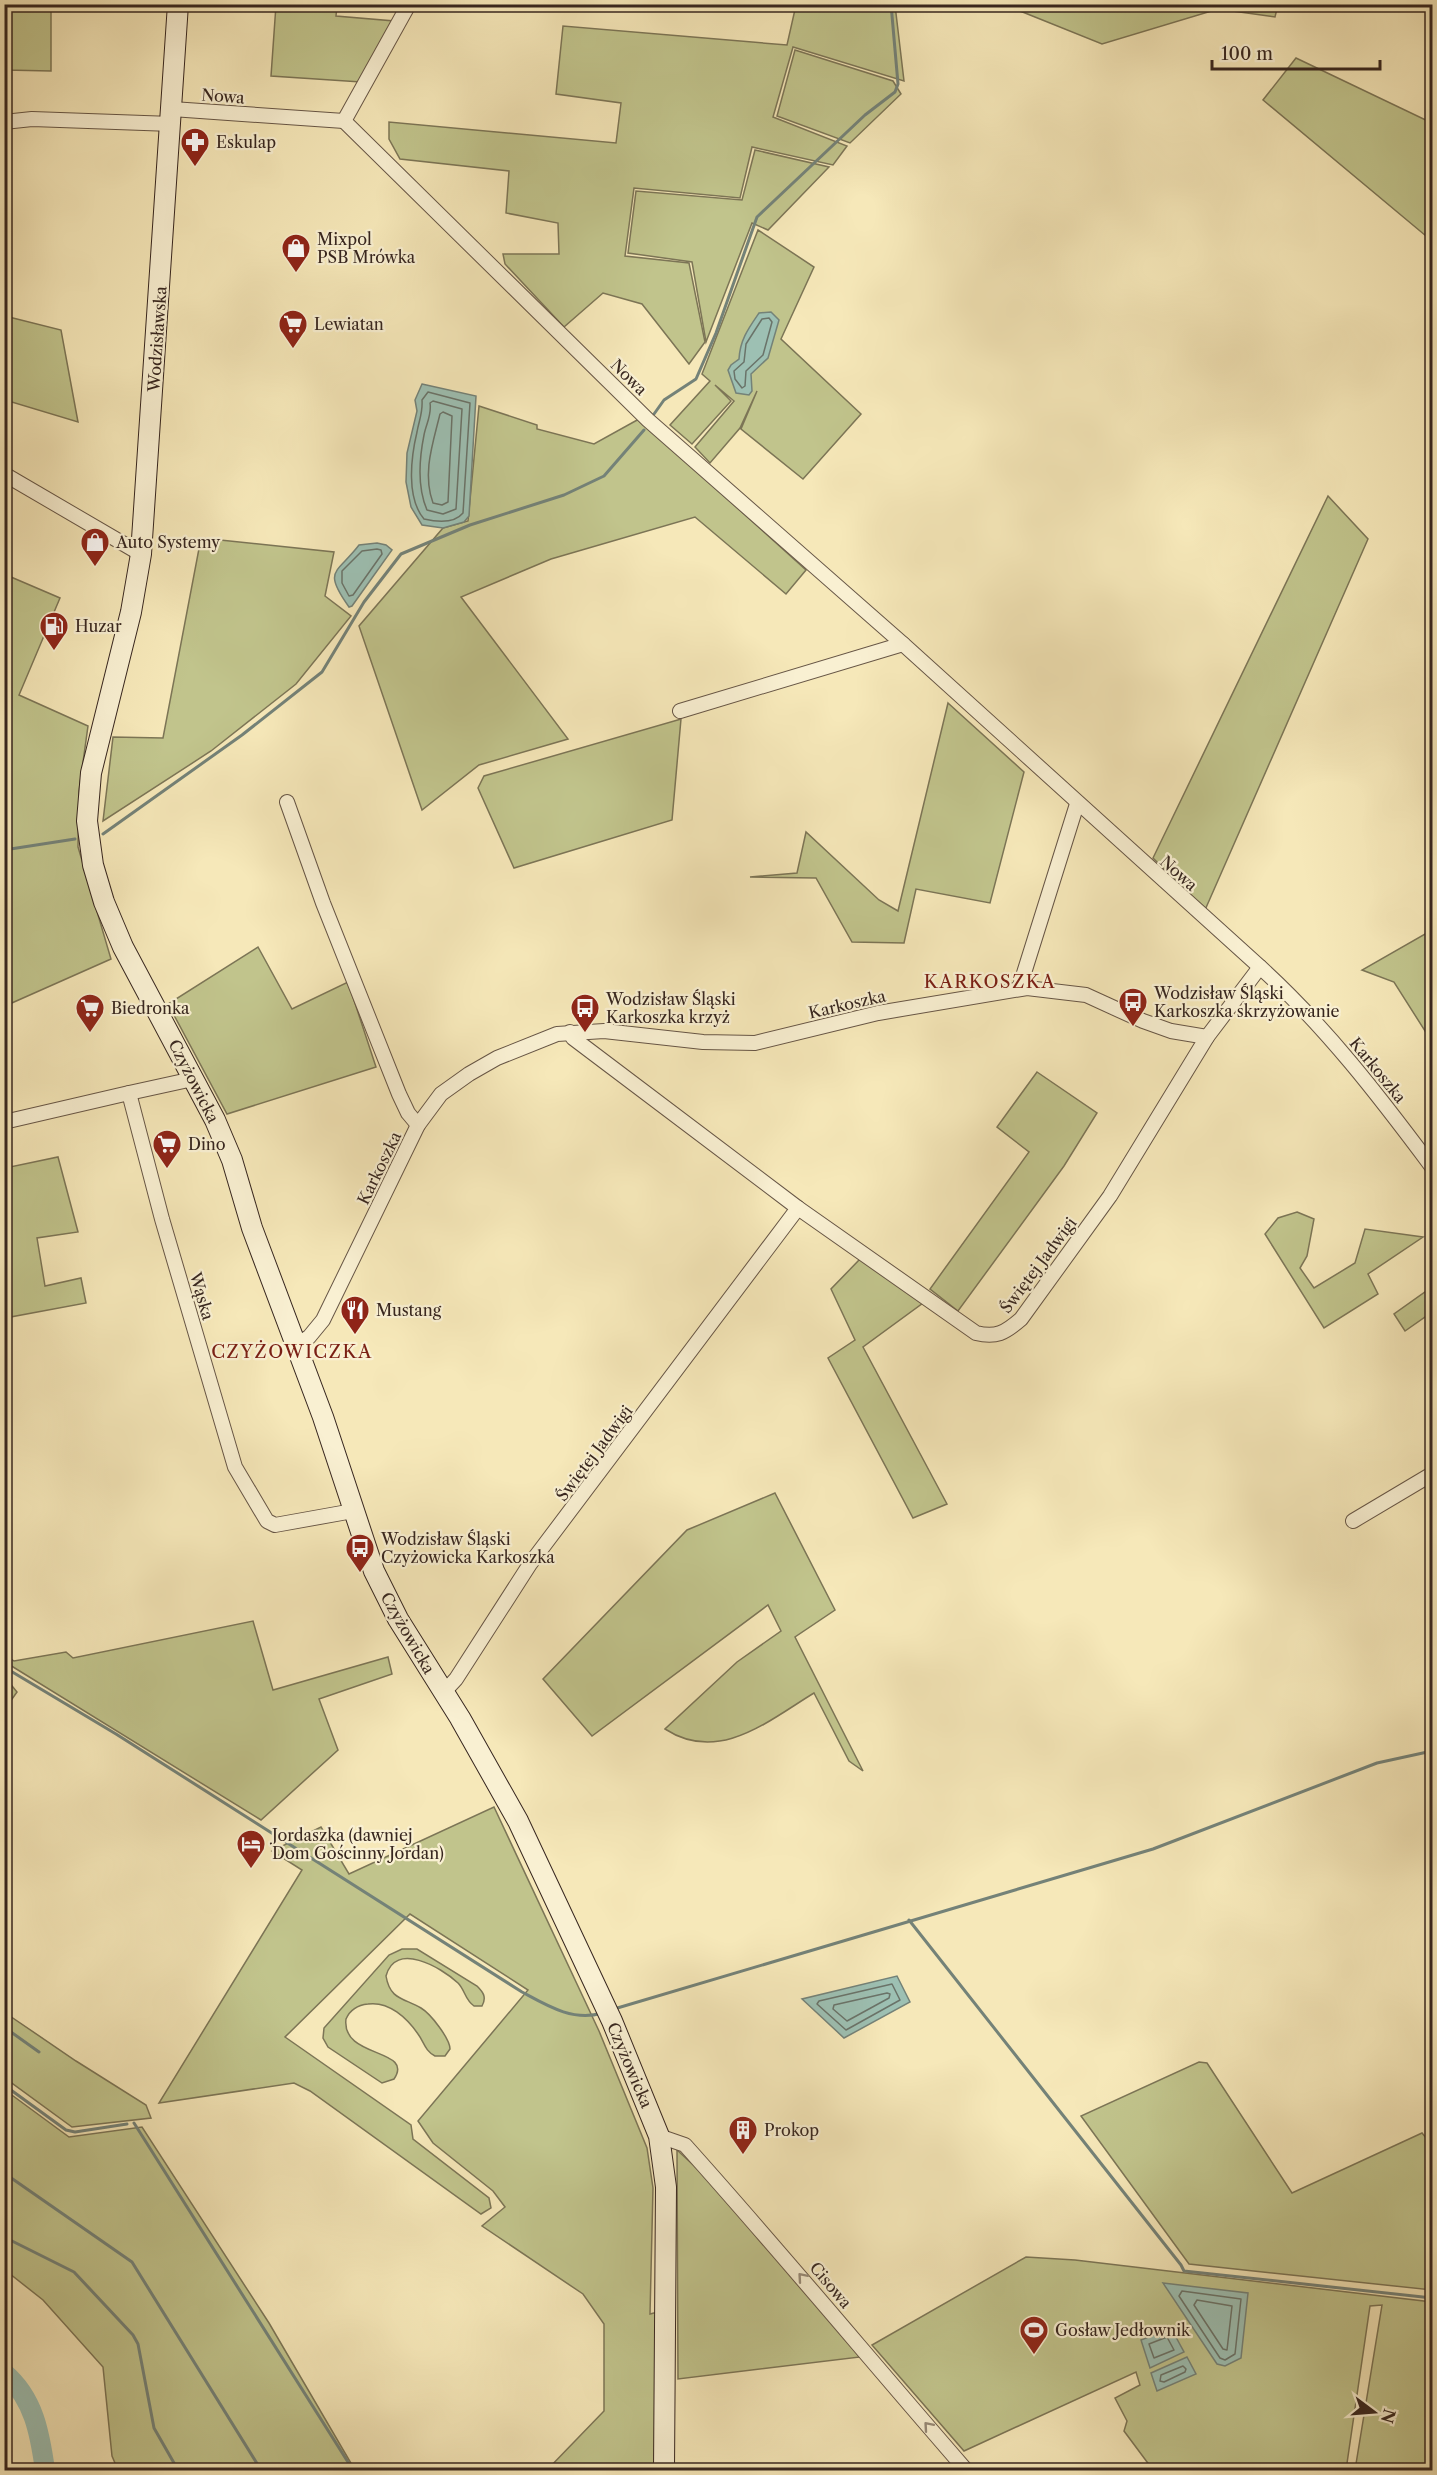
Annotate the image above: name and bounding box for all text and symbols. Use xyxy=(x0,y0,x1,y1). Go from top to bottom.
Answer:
scale bar xyxy=(1212,33,1380,71)
text: 100 m xyxy=(1221,43,1273,65)
street label: Nowa xyxy=(201,85,246,108)
pharmacy icon: Eskulap xyxy=(179,126,211,168)
place label: Eskulap xyxy=(216,132,276,152)
place label: Mixpol PSB Mrówka xyxy=(317,229,416,267)
shop icon: Mixpol PSB Mrówka xyxy=(280,232,312,274)
street label: Wodzisławska xyxy=(143,285,171,394)
supermarket icon: Lewiatan xyxy=(277,308,309,350)
place label: Lewiatan xyxy=(314,314,384,334)
street label: Nowa xyxy=(607,355,652,400)
shop icon: Auto Systemy xyxy=(79,526,111,568)
place label: Auto Systemy xyxy=(115,532,221,552)
fuel station icon: Huzar xyxy=(38,610,70,652)
place label: Huzar xyxy=(75,616,122,636)
street label: Nowa xyxy=(1156,851,1202,895)
district label: KARKOSZKA xyxy=(924,971,1056,993)
place label: Wodzisław Śląski Karkoszka skrzyżowanie xyxy=(1153,983,1340,1021)
street label: Karkoszka xyxy=(806,985,888,1023)
bus stop icon: Wodzisław Śląski Karkoszka skrzyżowanie xyxy=(1117,986,1149,1028)
place label: Wodzisław Śląski Karkoszka krzyż xyxy=(605,989,736,1027)
supermarket icon: Biedronka xyxy=(74,992,106,1034)
bus stop icon: Wodzisław Śląski Karkoszka krzyż xyxy=(569,992,601,1034)
place label: Biedronka xyxy=(111,998,190,1018)
street label: Karkoszka xyxy=(1345,1033,1411,1107)
street label: Czyżowicka xyxy=(164,1036,224,1127)
supermarket icon: Dino xyxy=(151,1128,183,1170)
street label: Karkoszka xyxy=(353,1128,405,1208)
place label: Dino xyxy=(188,1134,226,1154)
street label: Świętej Jadwigi xyxy=(995,1213,1081,1317)
street label: Wąska xyxy=(185,1269,219,1323)
restaurant icon: Mustang xyxy=(339,1294,371,1336)
place label: Mustang xyxy=(376,1300,442,1320)
district label: CZYŻOWICZKA xyxy=(211,1340,373,1363)
street label: Świętej Jadwigi xyxy=(551,1401,637,1505)
place label: Wodzisław Śląski Czyżowicka Karkoszka xyxy=(380,1529,555,1567)
bus stop icon: Wodzisław Śląski Czyżowicka Karkoszka xyxy=(344,1532,376,1574)
street label: Czyżowicka xyxy=(377,1589,440,1678)
place label: Jordaszka (dawniej Dom Gościnny Jordan) xyxy=(269,1825,444,1863)
hotel icon: Jordaszka (dawniej Dom Gościnny Jordan) xyxy=(235,1828,267,1870)
street label: Czyżowicka xyxy=(603,2019,657,2111)
building icon: Prokop xyxy=(727,2114,759,2156)
place label: Prokop xyxy=(764,2120,819,2140)
street label: Cisowa xyxy=(806,2258,857,2313)
one-way arrow xyxy=(798,2273,809,2284)
sports icon: Gosław Jedłownik xyxy=(1018,2314,1050,2356)
place label: Gosław Jedłownik xyxy=(1055,2320,1191,2340)
north arrow xyxy=(1344,2382,1404,2442)
text: N xyxy=(1377,2407,1400,2426)
one-way arrow xyxy=(924,2422,935,2433)

